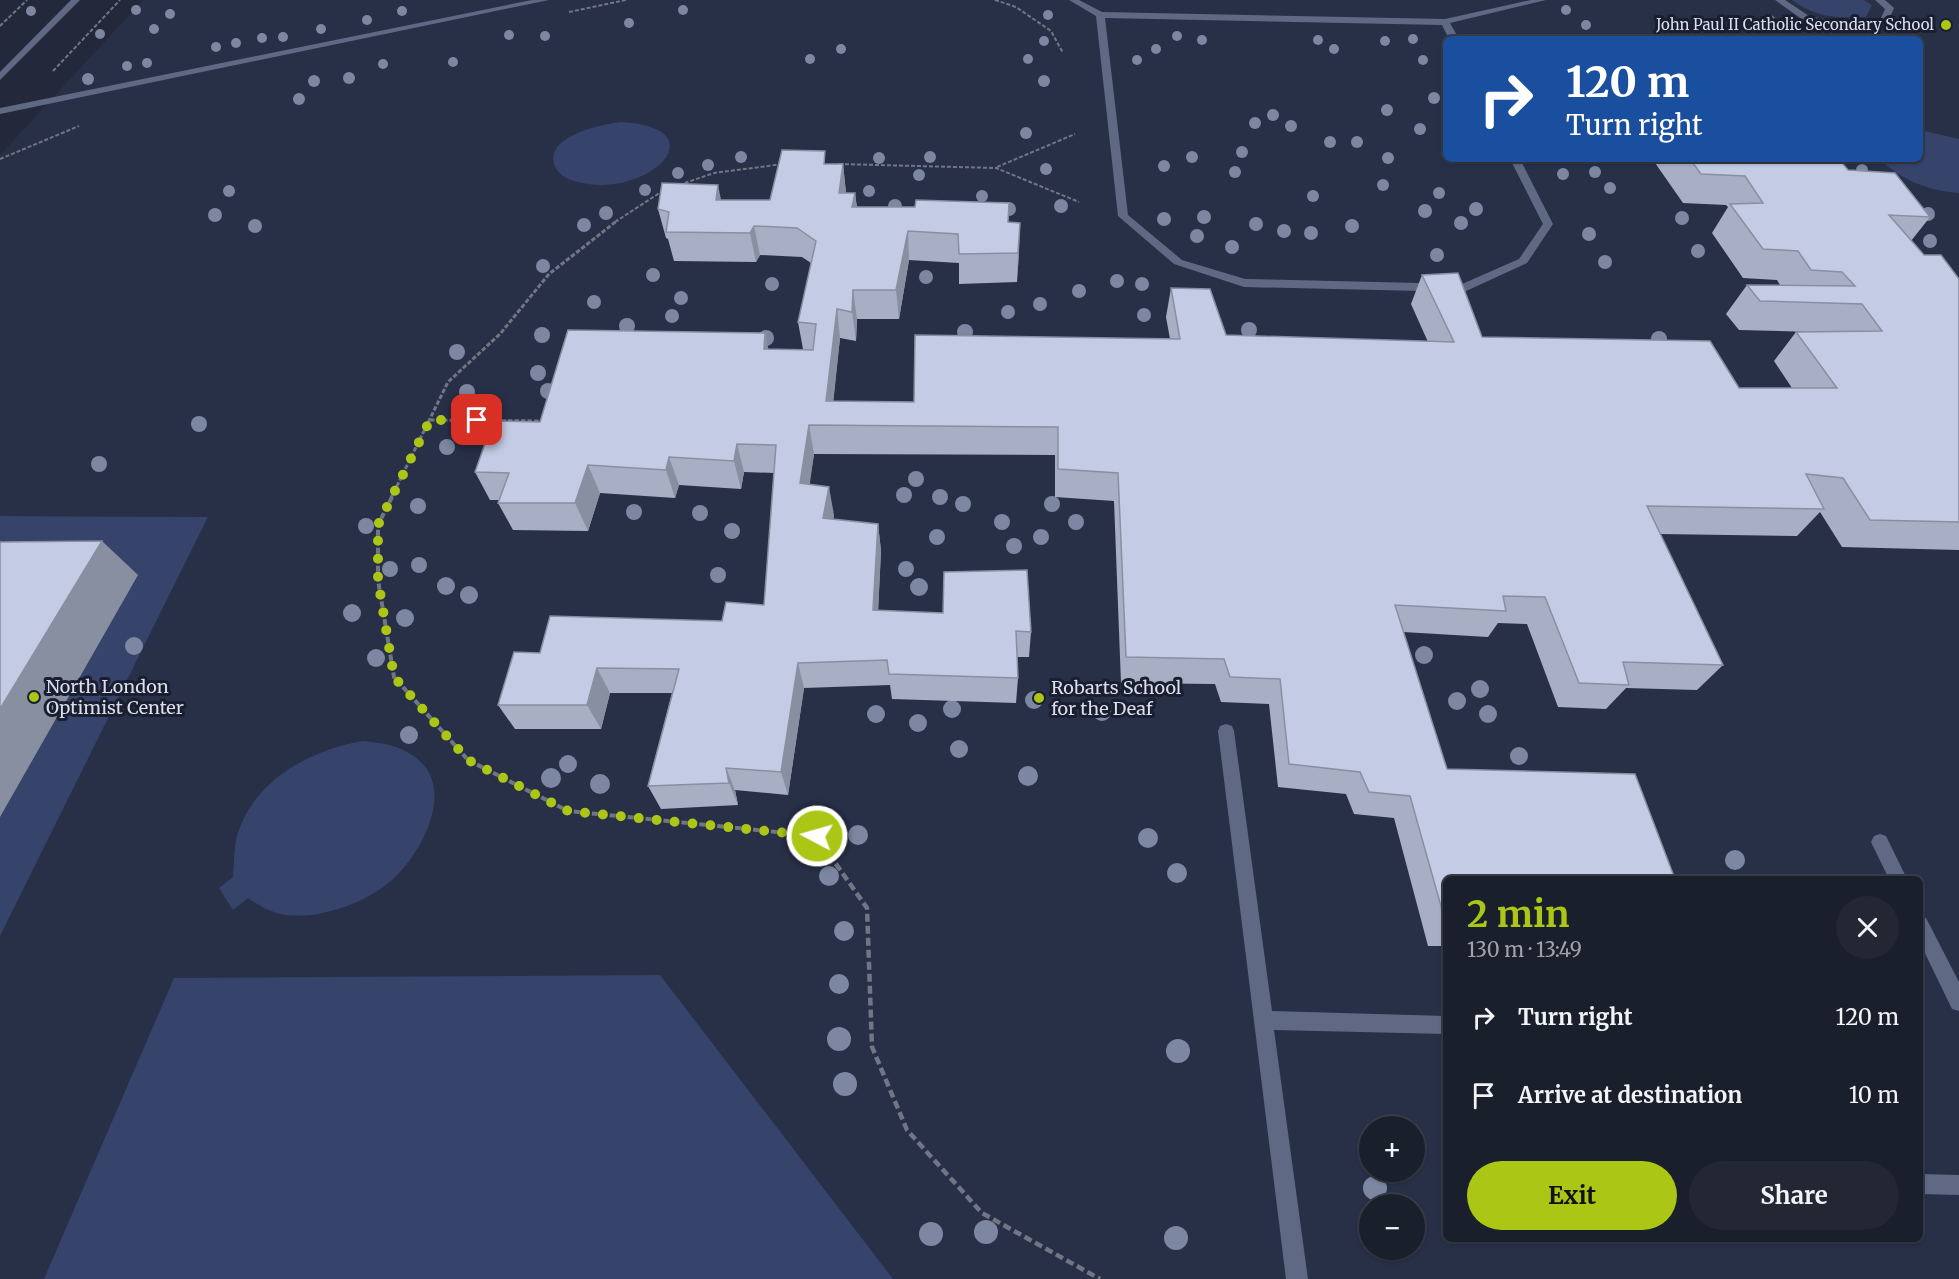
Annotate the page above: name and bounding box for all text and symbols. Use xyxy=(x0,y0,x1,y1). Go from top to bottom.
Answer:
place label: John Paul II Catholic Secondary School xyxy=(1655,15,1934,34)
marker: John Paul II Catholic Secondary School xyxy=(1939,18,1953,32)
text: 120 m xyxy=(1566,56,1689,108)
icon: right xyxy=(1467,60,1545,138)
text: Turn right xyxy=(1566,108,1703,142)
pin xyxy=(451,394,502,445)
icon: arrive xyxy=(460,403,493,436)
place label: North London Optimist Center xyxy=(46,675,184,719)
place label: Robarts School for the Deaf xyxy=(1051,676,1182,720)
marker: North London Optimist Center xyxy=(27,690,41,704)
marker: Robarts School for the Deaf xyxy=(1032,691,1046,705)
position arrow xyxy=(785,804,849,868)
text: 2 min xyxy=(1467,892,1570,937)
button: close xyxy=(1836,896,1899,959)
text: 130 m · 13:49 xyxy=(1467,937,1582,962)
icon: right xyxy=(1467,1001,1500,1034)
text: Turn right xyxy=(1518,1003,1632,1031)
text: 120 m xyxy=(1835,1003,1899,1031)
icon: arrive xyxy=(1467,1079,1500,1112)
text: Arrive at destination xyxy=(1518,1081,1742,1109)
text: 10 m xyxy=(1849,1081,1899,1109)
map controls xyxy=(1359,1116,1425,1260)
button: + xyxy=(1359,1116,1425,1182)
button: Exit xyxy=(1467,1161,1677,1230)
button: Share xyxy=(1689,1161,1899,1230)
button: − xyxy=(1359,1194,1425,1260)

